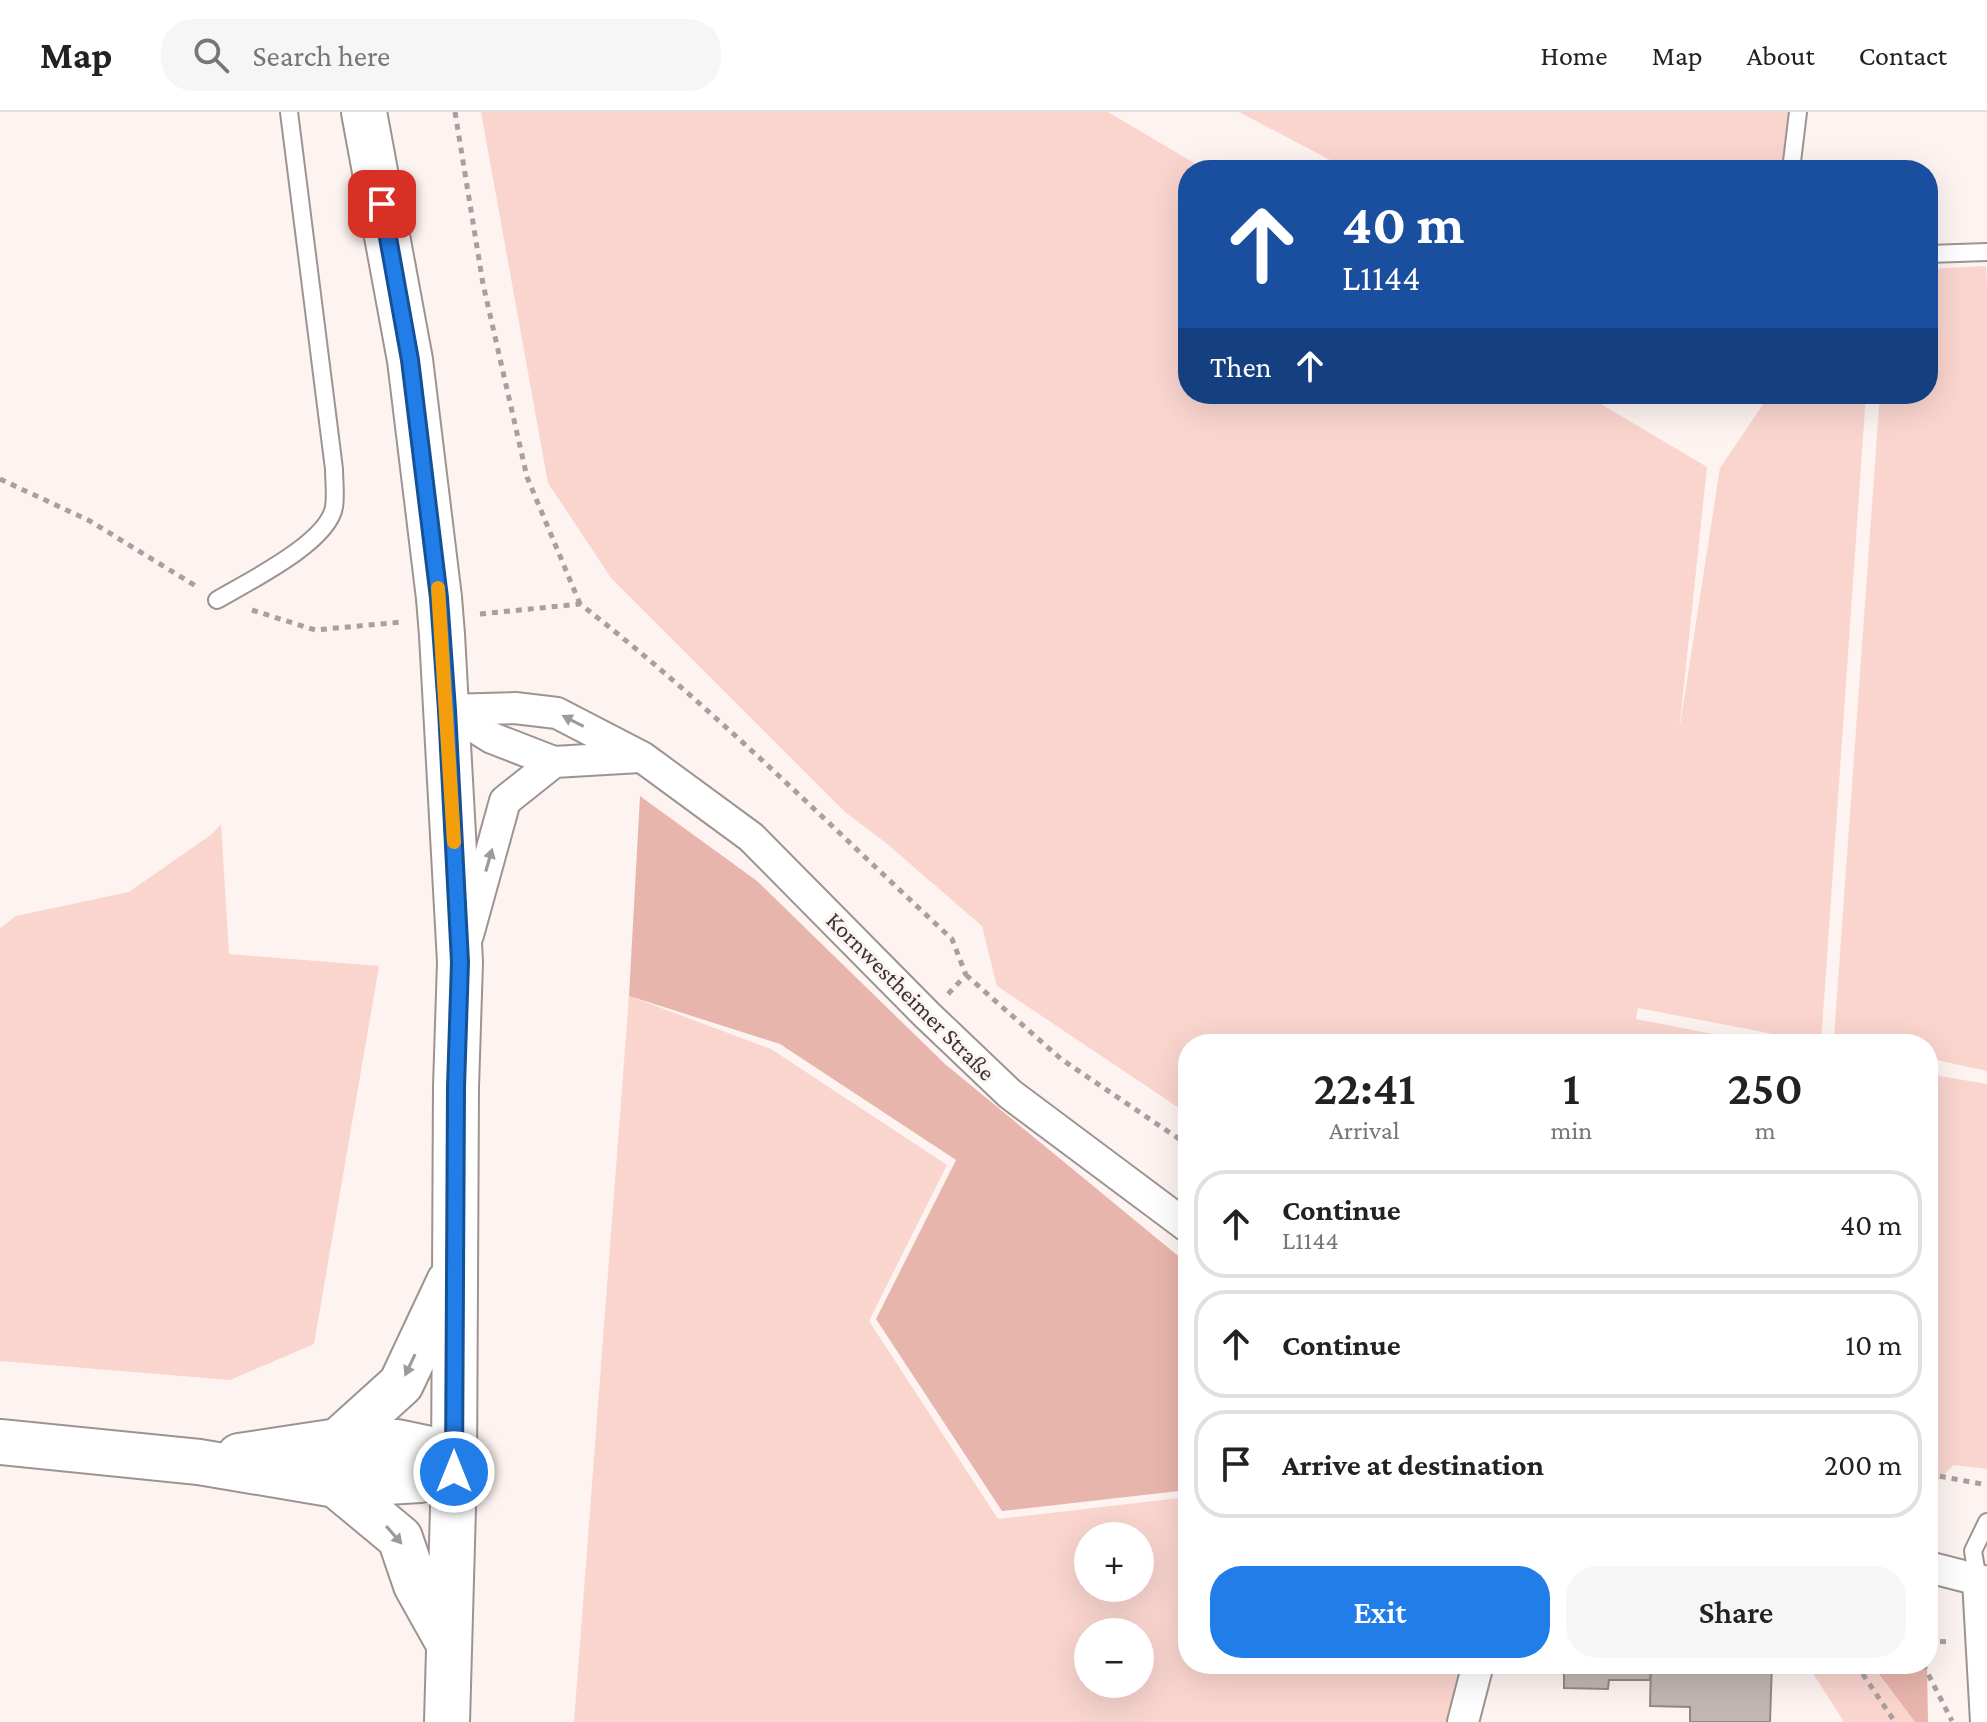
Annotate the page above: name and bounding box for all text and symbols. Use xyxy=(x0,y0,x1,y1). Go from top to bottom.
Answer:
search box xyxy=(161,19,721,91)
icon: search xyxy=(189,33,233,77)
text: Map xyxy=(40,34,113,76)
text: Search here xyxy=(253,39,390,72)
text: Home xyxy=(1541,40,1608,71)
text: Map xyxy=(1652,40,1703,71)
text: About xyxy=(1747,40,1815,71)
text: Contact xyxy=(1859,40,1947,71)
pin xyxy=(348,170,416,238)
icon: arrive xyxy=(360,182,404,226)
icon: ahead xyxy=(1210,192,1314,296)
text: 40 m xyxy=(1342,193,1464,255)
text: L1144 xyxy=(1342,258,1421,298)
icon: ahead xyxy=(1288,344,1332,388)
text: Then xyxy=(1210,350,1272,383)
one-way arrow xyxy=(561,715,584,728)
one-way arrow xyxy=(483,847,496,871)
street label: Kornwestheimer Straße xyxy=(821,906,1001,1086)
text: 22:41 xyxy=(1313,1061,1415,1114)
text: 1 xyxy=(1563,1061,1580,1114)
text: 250 xyxy=(1727,1061,1803,1114)
text: Arrival xyxy=(1329,1116,1400,1145)
text: min xyxy=(1551,1116,1592,1145)
text: m xyxy=(1755,1116,1776,1145)
text: Continue xyxy=(1282,1193,1401,1226)
icon: ahead xyxy=(1214,1202,1258,1246)
text: 40 m xyxy=(1840,1208,1902,1241)
text: L1144 xyxy=(1282,1226,1339,1255)
icon: ahead xyxy=(1214,1322,1258,1366)
text: Continue xyxy=(1282,1328,1401,1361)
text: 10 m xyxy=(1845,1328,1902,1361)
one-way arrow xyxy=(403,1353,416,1377)
position arrow xyxy=(412,1430,496,1514)
icon: arrive xyxy=(1214,1442,1258,1486)
text: Arrive at destination xyxy=(1282,1448,1544,1481)
text: 200 m xyxy=(1824,1448,1902,1481)
map controls xyxy=(1074,1522,1154,1698)
button: + xyxy=(1074,1522,1154,1602)
one-way arrow xyxy=(385,1525,402,1545)
button: Exit xyxy=(1210,1566,1550,1658)
button: Share xyxy=(1566,1566,1906,1658)
button: − xyxy=(1074,1618,1154,1698)

